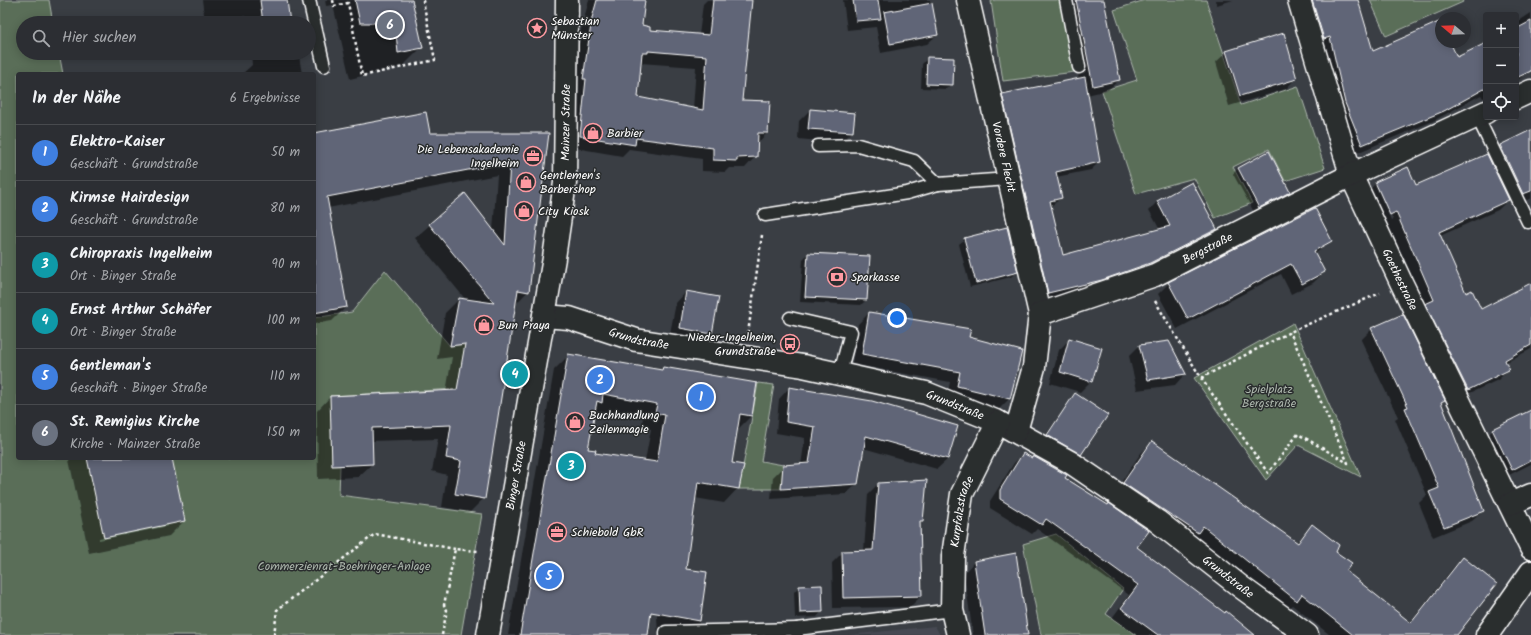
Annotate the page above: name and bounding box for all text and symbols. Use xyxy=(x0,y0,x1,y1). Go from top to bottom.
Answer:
pin: 6 xyxy=(377,10,403,40)
place label: Sebastian Münster xyxy=(551,12,599,45)
north arrow xyxy=(1435,12,1471,48)
map controls xyxy=(1483,12,1519,120)
button: + xyxy=(1483,12,1519,48)
search box xyxy=(16,16,316,60)
place icon: Sebastian Münster xyxy=(526,17,548,39)
text: Hier suchen xyxy=(62,26,136,50)
icon: search xyxy=(30,27,52,49)
button: − xyxy=(1483,48,1519,84)
street label: Mainzer Straße xyxy=(556,83,576,161)
button: locate xyxy=(1483,84,1519,120)
text: In der Nähe xyxy=(32,85,121,112)
text: 6 Ergebnisse xyxy=(230,88,300,109)
street label: Vordere Flecht xyxy=(986,120,1021,195)
shop icon: Barbier xyxy=(582,122,604,144)
place label: Barbier xyxy=(607,124,644,143)
text: Elektro-Kaiser xyxy=(70,130,164,154)
place label: Die Lebensakademie Ingelheim xyxy=(417,140,520,173)
text: 1 xyxy=(43,142,47,163)
text: 50 m xyxy=(271,142,300,163)
office icon: Die Lebensakademie Ingelheim xyxy=(522,145,544,167)
text: Geschäft · Grundstraße xyxy=(70,154,198,175)
place label: Gentlemen's Barbershop xyxy=(540,166,600,199)
shop icon: Gentlemen's Barbershop xyxy=(515,171,537,193)
text: Kirmse Hairdesign xyxy=(70,186,189,210)
text: 2 xyxy=(41,198,49,219)
text: 80 m xyxy=(270,198,300,219)
shop icon: City Kiosk xyxy=(513,200,535,222)
place label: City Kiosk xyxy=(538,202,590,221)
text: Geschäft · Grundstraße xyxy=(70,210,198,231)
street label: Bergstraße xyxy=(1179,228,1237,270)
text: Chiropraxis Ingelheim xyxy=(70,242,212,266)
street label: Goethestraße xyxy=(1377,246,1423,314)
text: 3 xyxy=(41,254,49,275)
text: 90 m xyxy=(272,254,300,275)
text: Ort · Binger Straße xyxy=(70,266,176,287)
bank icon: Sparkasse xyxy=(826,266,848,288)
place label: Sparkasse xyxy=(851,268,900,287)
text: Ernst Arthur Schäfer xyxy=(70,298,211,322)
your location xyxy=(887,308,907,328)
text: 4 xyxy=(41,310,49,331)
text: 100 m xyxy=(267,310,300,331)
shop icon: Bun Praya xyxy=(473,314,495,336)
place label: Bun Praya xyxy=(498,316,550,335)
text: Ort · Binger Straße xyxy=(70,322,176,343)
street label: Grundstraße xyxy=(606,323,671,355)
place label: Nieder-Ingelheim, Grundstraße xyxy=(688,328,777,361)
bus stop icon: Nieder-Ingelheim, Grundstraße xyxy=(779,333,801,355)
text: Gentleman's xyxy=(70,354,151,378)
pin: 4 xyxy=(502,359,528,389)
pin: 2 xyxy=(587,365,613,395)
text: 5 xyxy=(42,366,48,387)
text: 110 m xyxy=(270,366,300,387)
text: Geschäft · Binger Straße xyxy=(70,378,207,399)
park label: Spielplatz Bergstraße xyxy=(1242,380,1297,413)
pin: 1 xyxy=(688,382,714,412)
street label: Grundstraße xyxy=(923,385,988,426)
place label: Buchhandlung Zeilenmagie xyxy=(589,406,660,439)
text: St. Remigius Kirche xyxy=(70,410,200,434)
shop icon: Buchhandlung Zeilenmagie xyxy=(564,411,586,433)
text: 6 xyxy=(41,422,49,443)
text: 150 m xyxy=(267,422,300,443)
text: Kirche · Mainzer Straße xyxy=(70,434,200,455)
street label: Binger Straße xyxy=(501,439,532,512)
pin: 3 xyxy=(558,451,584,481)
street label: Kurpfalzstraße xyxy=(945,472,980,549)
office icon: Schiebold GbR xyxy=(546,521,568,543)
place label: Schiebold GbR xyxy=(571,523,644,542)
street label: Grundstraße xyxy=(1198,551,1258,604)
park label: Commerzienrat-Boehringer-Anlage xyxy=(258,557,431,576)
pin: 5 xyxy=(536,561,562,591)

